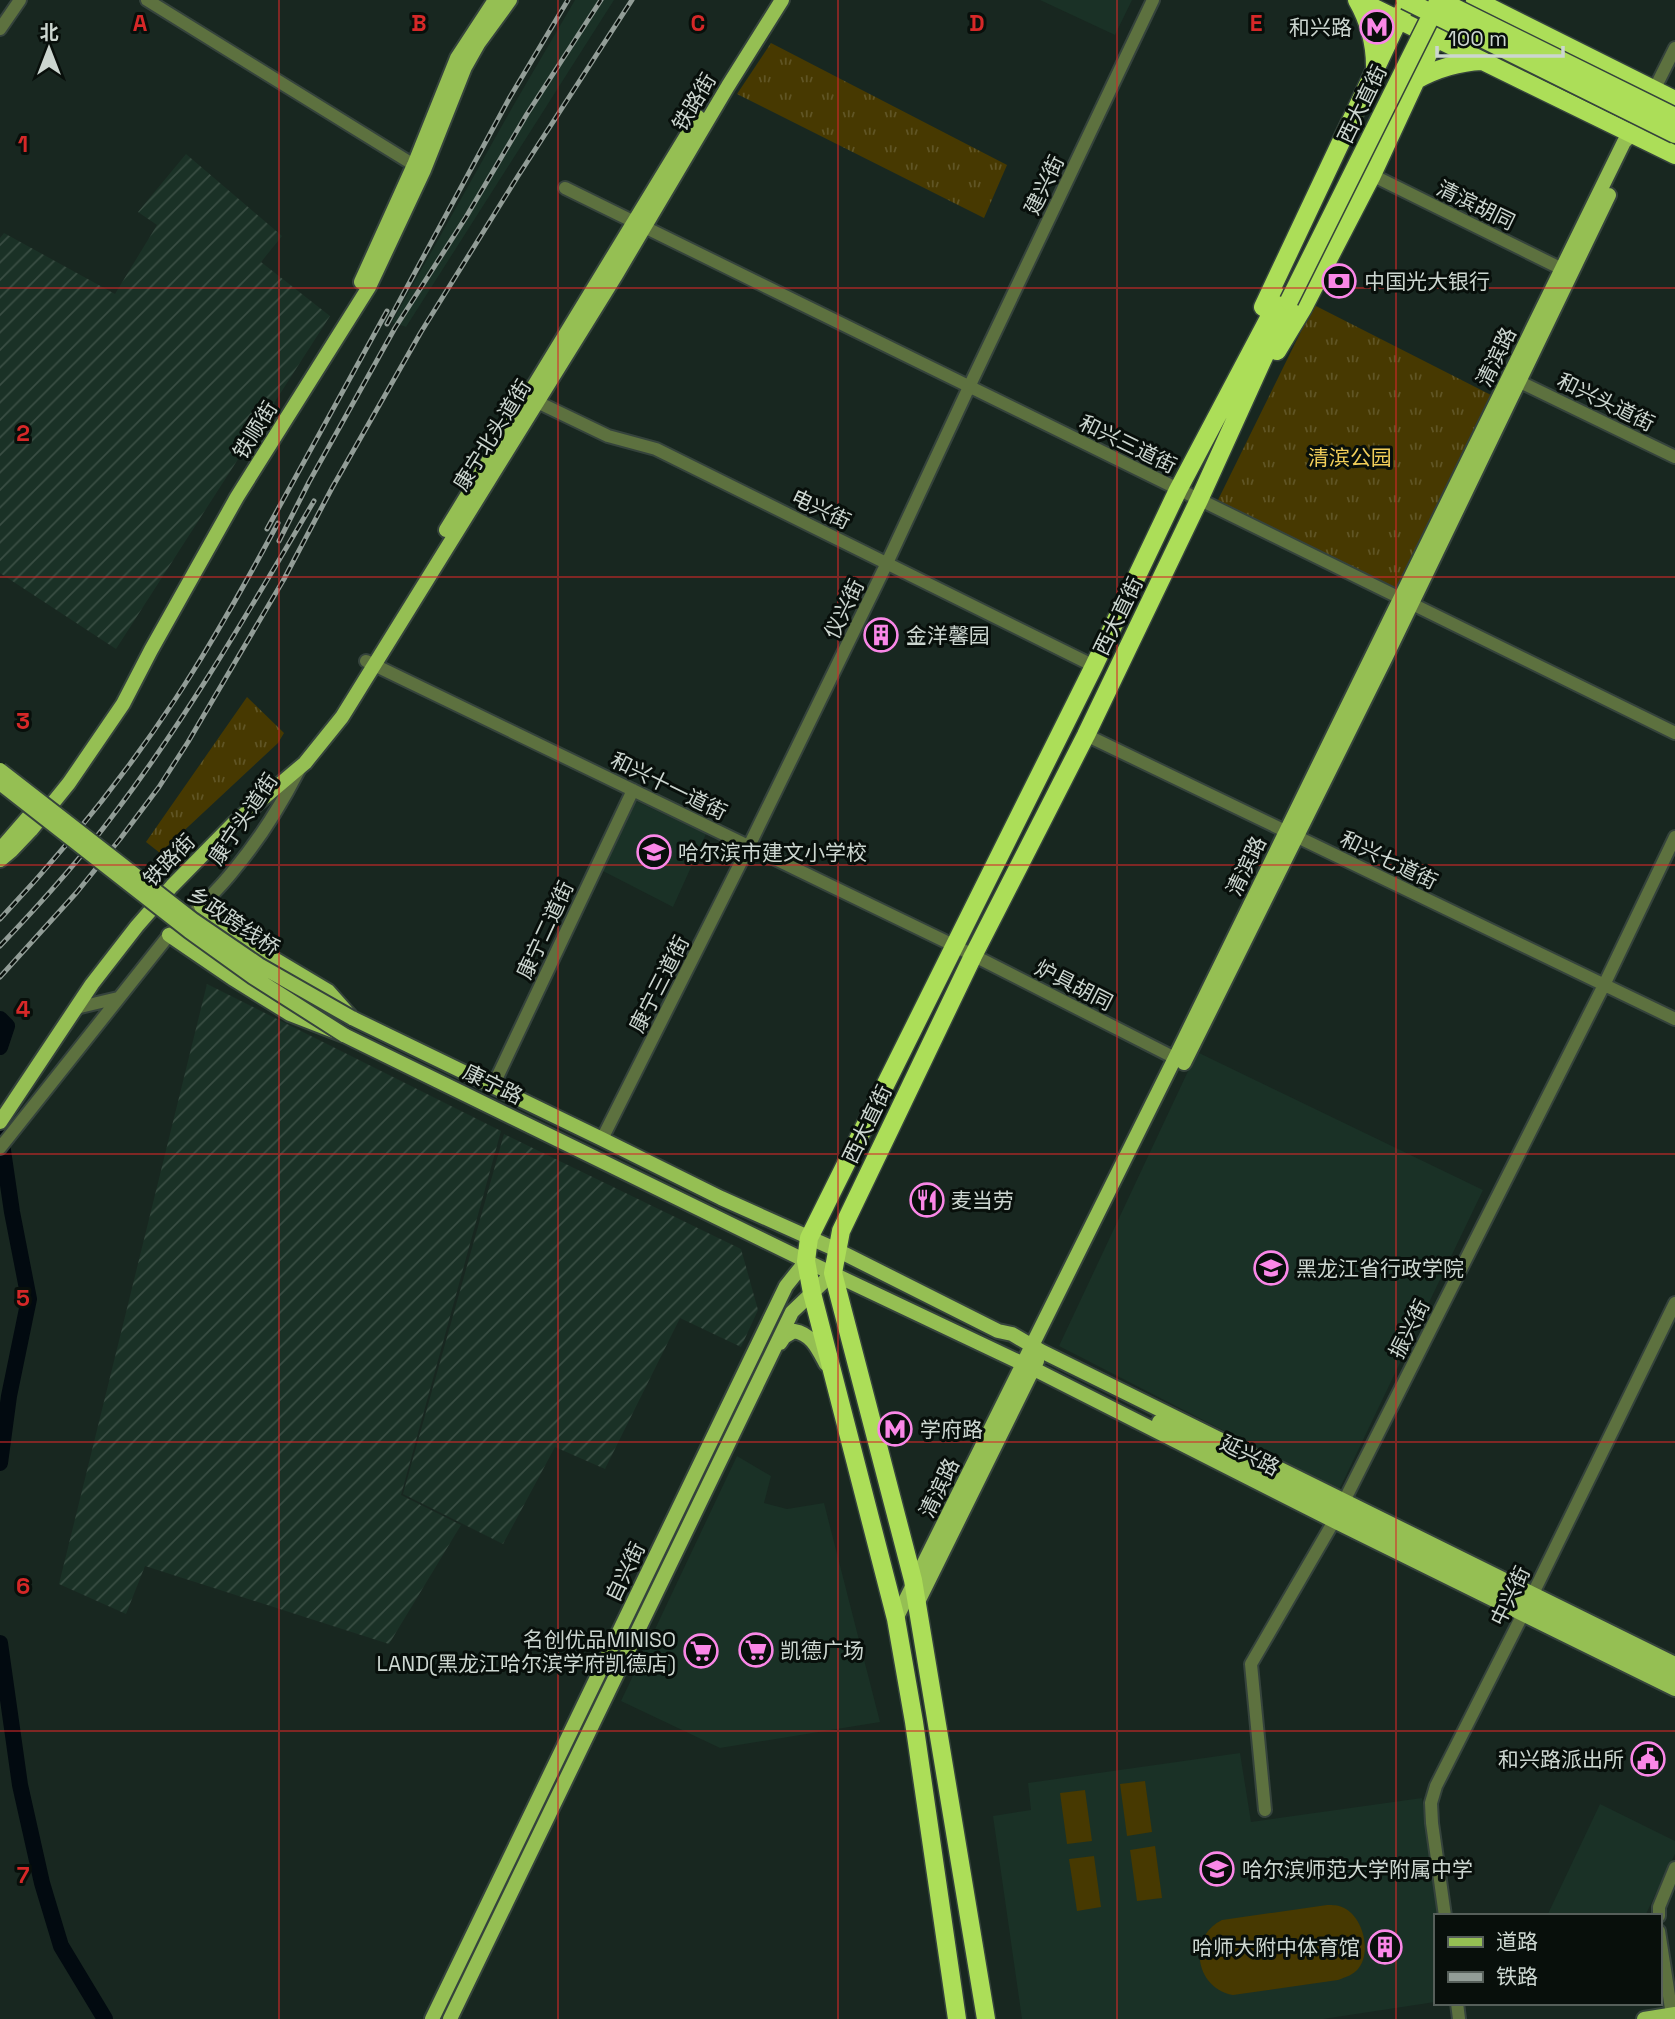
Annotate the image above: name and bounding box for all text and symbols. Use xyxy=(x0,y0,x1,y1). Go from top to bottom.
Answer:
text: A xyxy=(133,8,148,38)
text: B xyxy=(411,8,427,38)
text: C xyxy=(691,8,705,38)
text: D xyxy=(969,8,985,38)
text: E xyxy=(1250,8,1262,38)
metro station icon: 和兴路 xyxy=(1358,8,1396,46)
north arrow xyxy=(14,14,84,84)
place label: 和兴路 xyxy=(1289,14,1352,41)
scale bar xyxy=(1437,14,1563,58)
text: 北 xyxy=(39,20,59,45)
text: 100 m xyxy=(1448,25,1507,52)
street label: 西大直街 xyxy=(1331,60,1393,148)
street label: 铁路街 xyxy=(666,68,722,136)
text: 1 xyxy=(18,129,28,159)
street label: 建兴街 xyxy=(1018,151,1070,219)
street label: 清滨胡同 xyxy=(1432,174,1520,236)
bank icon: 中国光大银行 xyxy=(1320,262,1358,300)
place label: 中国光大银行 xyxy=(1364,268,1490,295)
street label: 清滨路 xyxy=(1470,323,1522,391)
street label: 和兴头道街 xyxy=(1553,367,1659,437)
street label: 康宁北头道街 xyxy=(447,374,537,496)
street label: 铁顺街 xyxy=(227,396,283,464)
street label: 和兴三道街 xyxy=(1075,409,1181,479)
text: 2 xyxy=(16,418,30,448)
park label: 清滨公园 xyxy=(1308,444,1392,471)
street label: 电兴街 xyxy=(787,483,855,535)
street label: 西大直街 xyxy=(1087,572,1149,660)
street label: 仪兴街 xyxy=(818,575,870,643)
building icon: 金洋馨园 xyxy=(862,616,900,654)
place label: 金洋馨园 xyxy=(906,622,990,649)
text: 3 xyxy=(16,706,30,736)
street label: 和兴十一道街 xyxy=(606,746,732,826)
street label: 康宁头道街 xyxy=(202,768,284,870)
street label: 和兴七道街 xyxy=(1336,825,1442,895)
street label: 铁路街 xyxy=(137,828,201,892)
street label: 清滨路 xyxy=(1220,832,1272,900)
school or university icon: 哈尔滨市建文小学校 xyxy=(635,833,673,871)
place label: 哈尔滨市建文小学校 xyxy=(678,839,867,866)
street label: 康宁二道街 xyxy=(511,877,579,983)
street label: 乡政跨线桥 xyxy=(183,880,285,962)
street label: 康宁三道街 xyxy=(623,931,695,1037)
street label: 炉具胡同 xyxy=(1030,954,1118,1016)
text: 4 xyxy=(16,994,31,1024)
street label: 康宁路 xyxy=(459,1058,527,1110)
street label: 西大直街 xyxy=(836,1080,898,1168)
restaurant icon: 麦当劳 xyxy=(908,1181,946,1219)
place label: 麦当劳 xyxy=(951,1187,1014,1214)
school or university icon: 黑龙江省行政学院 xyxy=(1252,1249,1290,1287)
place label: 黑龙江省行政学院 xyxy=(1296,1255,1464,1282)
text: 5 xyxy=(16,1283,30,1313)
street label: 振兴街 xyxy=(1383,1295,1435,1363)
metro station icon: 学府路 xyxy=(876,1410,914,1448)
place label: 学府路 xyxy=(920,1416,983,1443)
street label: 延兴路 xyxy=(1216,1429,1284,1481)
street label: 清滨路 xyxy=(913,1454,965,1522)
street label: 自兴街 xyxy=(599,1538,651,1606)
street label: 中兴街 xyxy=(1484,1562,1536,1630)
text: 6 xyxy=(16,1571,30,1601)
place label: 名创优品MINISO LAND(黑龙江哈尔滨学府凯德店) xyxy=(377,1626,676,1677)
supermarket icon: 凯德广场 xyxy=(737,1631,775,1669)
supermarket icon: 名创优品MINISO LAND(黑龙江哈尔滨学府凯德店) xyxy=(682,1632,720,1670)
place label: 凯德广场 xyxy=(780,1637,864,1664)
public building icon: 和兴路派出所 xyxy=(1629,1740,1667,1778)
place label: 和兴路派出所 xyxy=(1498,1746,1624,1773)
school or university icon: 哈尔滨师范大学附属中学 xyxy=(1198,1850,1236,1888)
place label: 哈尔滨师范大学附属中学 xyxy=(1242,1856,1473,1883)
text: 7 xyxy=(17,1860,30,1890)
legend xyxy=(1434,1914,1661,2005)
building icon: 哈师大附中体育馆 xyxy=(1366,1928,1404,1966)
text: 道路 xyxy=(1496,1928,1538,1955)
place label: 哈师大附中体育馆 xyxy=(1192,1934,1360,1961)
text: 铁路 xyxy=(1496,1963,1538,1990)

